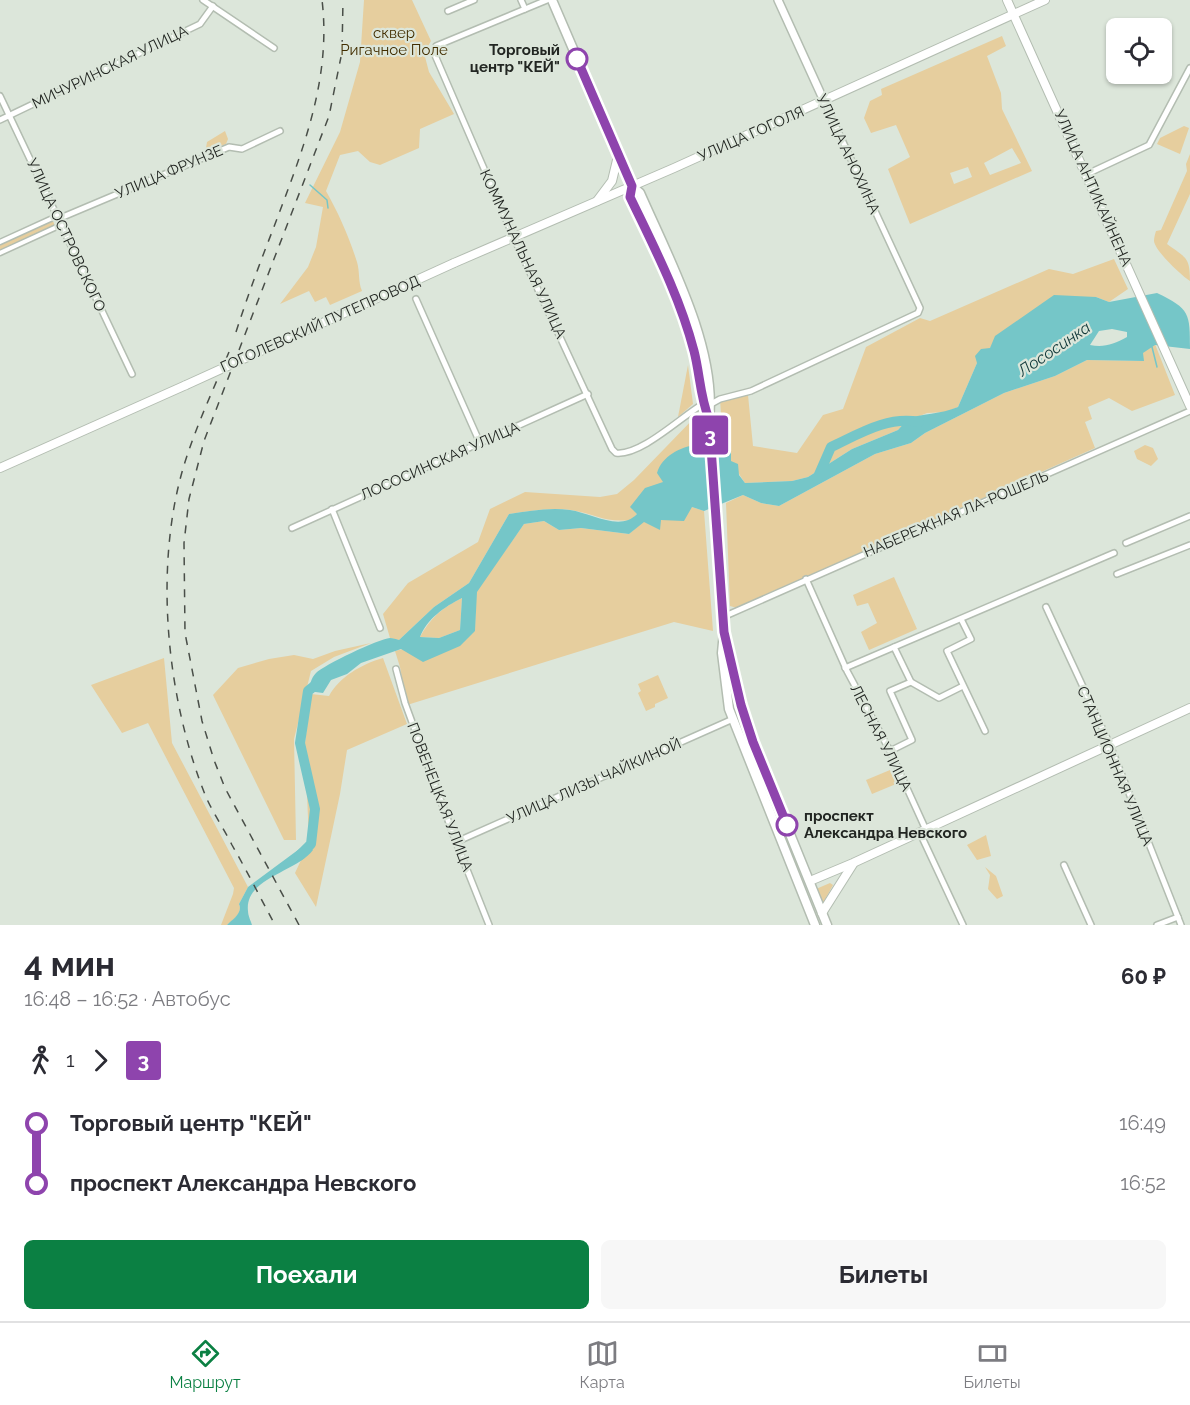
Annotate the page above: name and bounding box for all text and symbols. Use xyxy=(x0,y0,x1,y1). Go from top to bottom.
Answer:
map controls xyxy=(1106,18,1172,84)
button: locate xyxy=(1106,18,1172,84)
street label: МИЧУРИНСКАЯ УЛИЦА xyxy=(29,21,191,113)
park label: сквер Ригачное Поле xyxy=(340,24,448,59)
place label: Торговый центр "КЕЙ" xyxy=(470,41,560,76)
marker: Торговый центр "КЕЙ" xyxy=(566,48,588,70)
street label: УЛИЦА АНОХИНА xyxy=(812,91,884,217)
street label: УЛИЦА ГОГОЛЯ xyxy=(695,102,807,166)
street label: УЛИЦА АНТИКАЙНЕНА xyxy=(1050,107,1136,269)
street label: УЛИЦА ФРУНЗЕ xyxy=(112,141,226,203)
street label: УЛИЦА ОСТРОВСКОГО xyxy=(23,156,109,314)
street label: КОММУНАЛЬНАЯ УЛИЦА xyxy=(476,167,570,341)
street label: ГОГОЛЕВСКИЙ ПУТЕПРОВОД xyxy=(217,272,423,376)
water label: Лососинка xyxy=(1013,317,1094,381)
line badge: 3 xyxy=(690,416,730,454)
street label: ЛОСОСИНСКАЯ УЛИЦА xyxy=(358,418,522,504)
text: 3 xyxy=(704,423,716,448)
street label: НАБЕРЕЖНАЯ ЛА-РОШЕЛЬ xyxy=(861,467,1051,561)
street label: ЛЕСНАЯ УЛИЦА xyxy=(846,682,916,794)
street label: СТАНЦИОННАЯ УЛИЦА xyxy=(1073,683,1157,849)
street label: ПОВЕНЕЦКАЯ УЛИЦА xyxy=(403,720,477,874)
street label: УЛИЦА ЛИЗЫ ЧАЙКИНОЙ xyxy=(504,734,684,828)
place label: проспект Александра Невского xyxy=(804,807,967,842)
marker: проспект Александра Невского xyxy=(776,814,798,836)
text: 4 мин xyxy=(24,945,115,984)
text: 60 ₽ xyxy=(1121,963,1166,989)
text: 16:48 – 16:52 · Автобус xyxy=(24,987,231,1011)
icon: walk xyxy=(24,1044,57,1077)
icon: forward xyxy=(84,1044,117,1077)
text: 1 xyxy=(66,1048,75,1072)
text: 3 xyxy=(138,1048,149,1073)
text: Торговый центр "КЕЙ" xyxy=(70,1110,312,1136)
text: 16:49 xyxy=(1119,1111,1166,1135)
text: проспект Александра Невского xyxy=(70,1170,416,1196)
text: 16:52 xyxy=(1120,1171,1166,1195)
button: Поехали xyxy=(24,1240,589,1309)
button: Билеты xyxy=(601,1240,1166,1309)
tab: Маршрут xyxy=(169,1337,241,1392)
tab: Карта xyxy=(580,1337,625,1392)
tab: Билеты xyxy=(964,1337,1021,1392)

